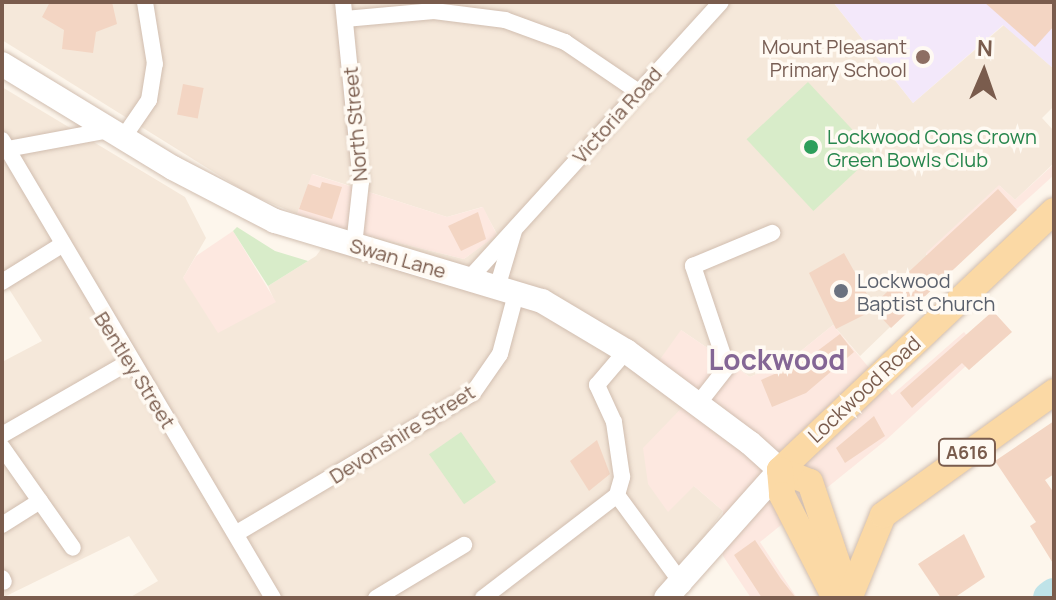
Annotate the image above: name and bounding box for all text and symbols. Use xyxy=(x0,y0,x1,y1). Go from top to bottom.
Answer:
north arrow xyxy=(944,32,1024,112)
text: N xyxy=(976,33,993,63)
place label: Mount Pleasant Primary School xyxy=(762,34,907,81)
marker: Mount Pleasant Primary School xyxy=(914,48,932,66)
street label: Victoria Road xyxy=(568,62,666,168)
street label: North Street xyxy=(338,65,372,183)
place label: Lockwood Cons Crown Green Bowls Club xyxy=(827,124,1037,171)
marker: Lockwood Cons Crown Green Bowls Club xyxy=(802,138,820,156)
street label: Swan Lane xyxy=(347,233,449,283)
place label: Lockwood Baptist Church xyxy=(857,268,995,315)
marker: Lockwood Baptist Church xyxy=(832,282,850,300)
street label: Bentley Street xyxy=(90,307,180,433)
street label: Lockwood Road xyxy=(803,331,925,447)
district label: Lockwood xyxy=(708,342,846,376)
street label: Devonshire Street xyxy=(325,380,479,488)
road number: A616 xyxy=(937,438,997,466)

